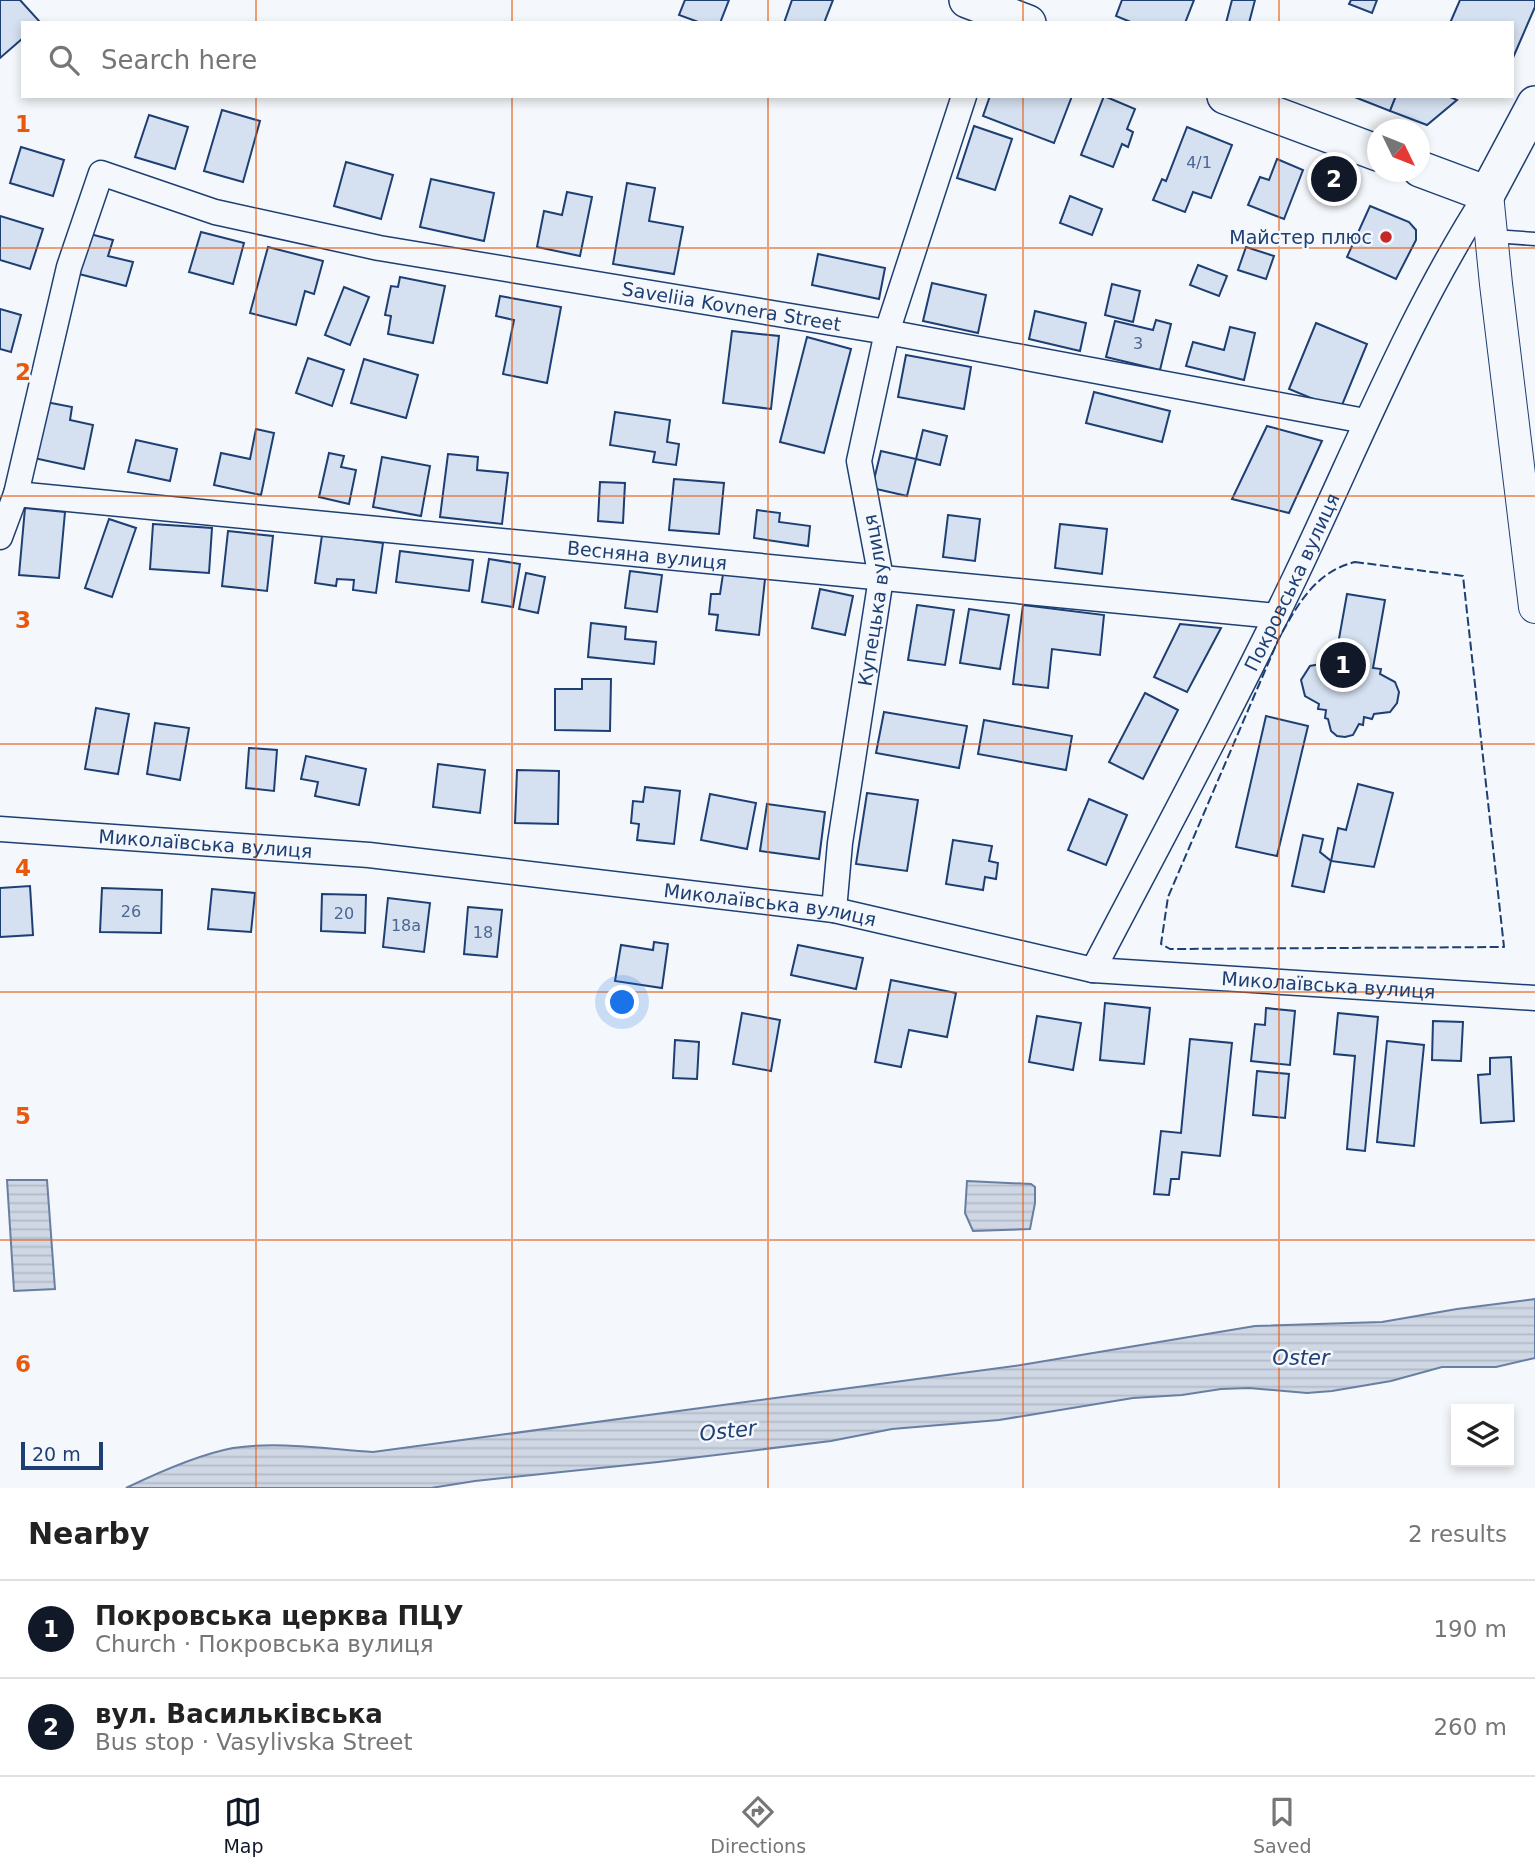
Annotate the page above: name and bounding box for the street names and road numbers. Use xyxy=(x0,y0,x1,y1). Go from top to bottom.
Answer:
street label: Saveliia Kovnera Street xyxy=(620,277,843,335)
street label: Покровська вулиця xyxy=(1240,490,1344,675)
street label: Купецька вулиця xyxy=(853,513,893,688)
street label: Весняна вулиця xyxy=(566,536,728,574)
street label: Миколаївська вулиця xyxy=(98,825,313,862)
street label: Миколаївська вулиця xyxy=(663,879,878,930)
street label: Миколаївська вулиця xyxy=(1221,967,1436,1003)

